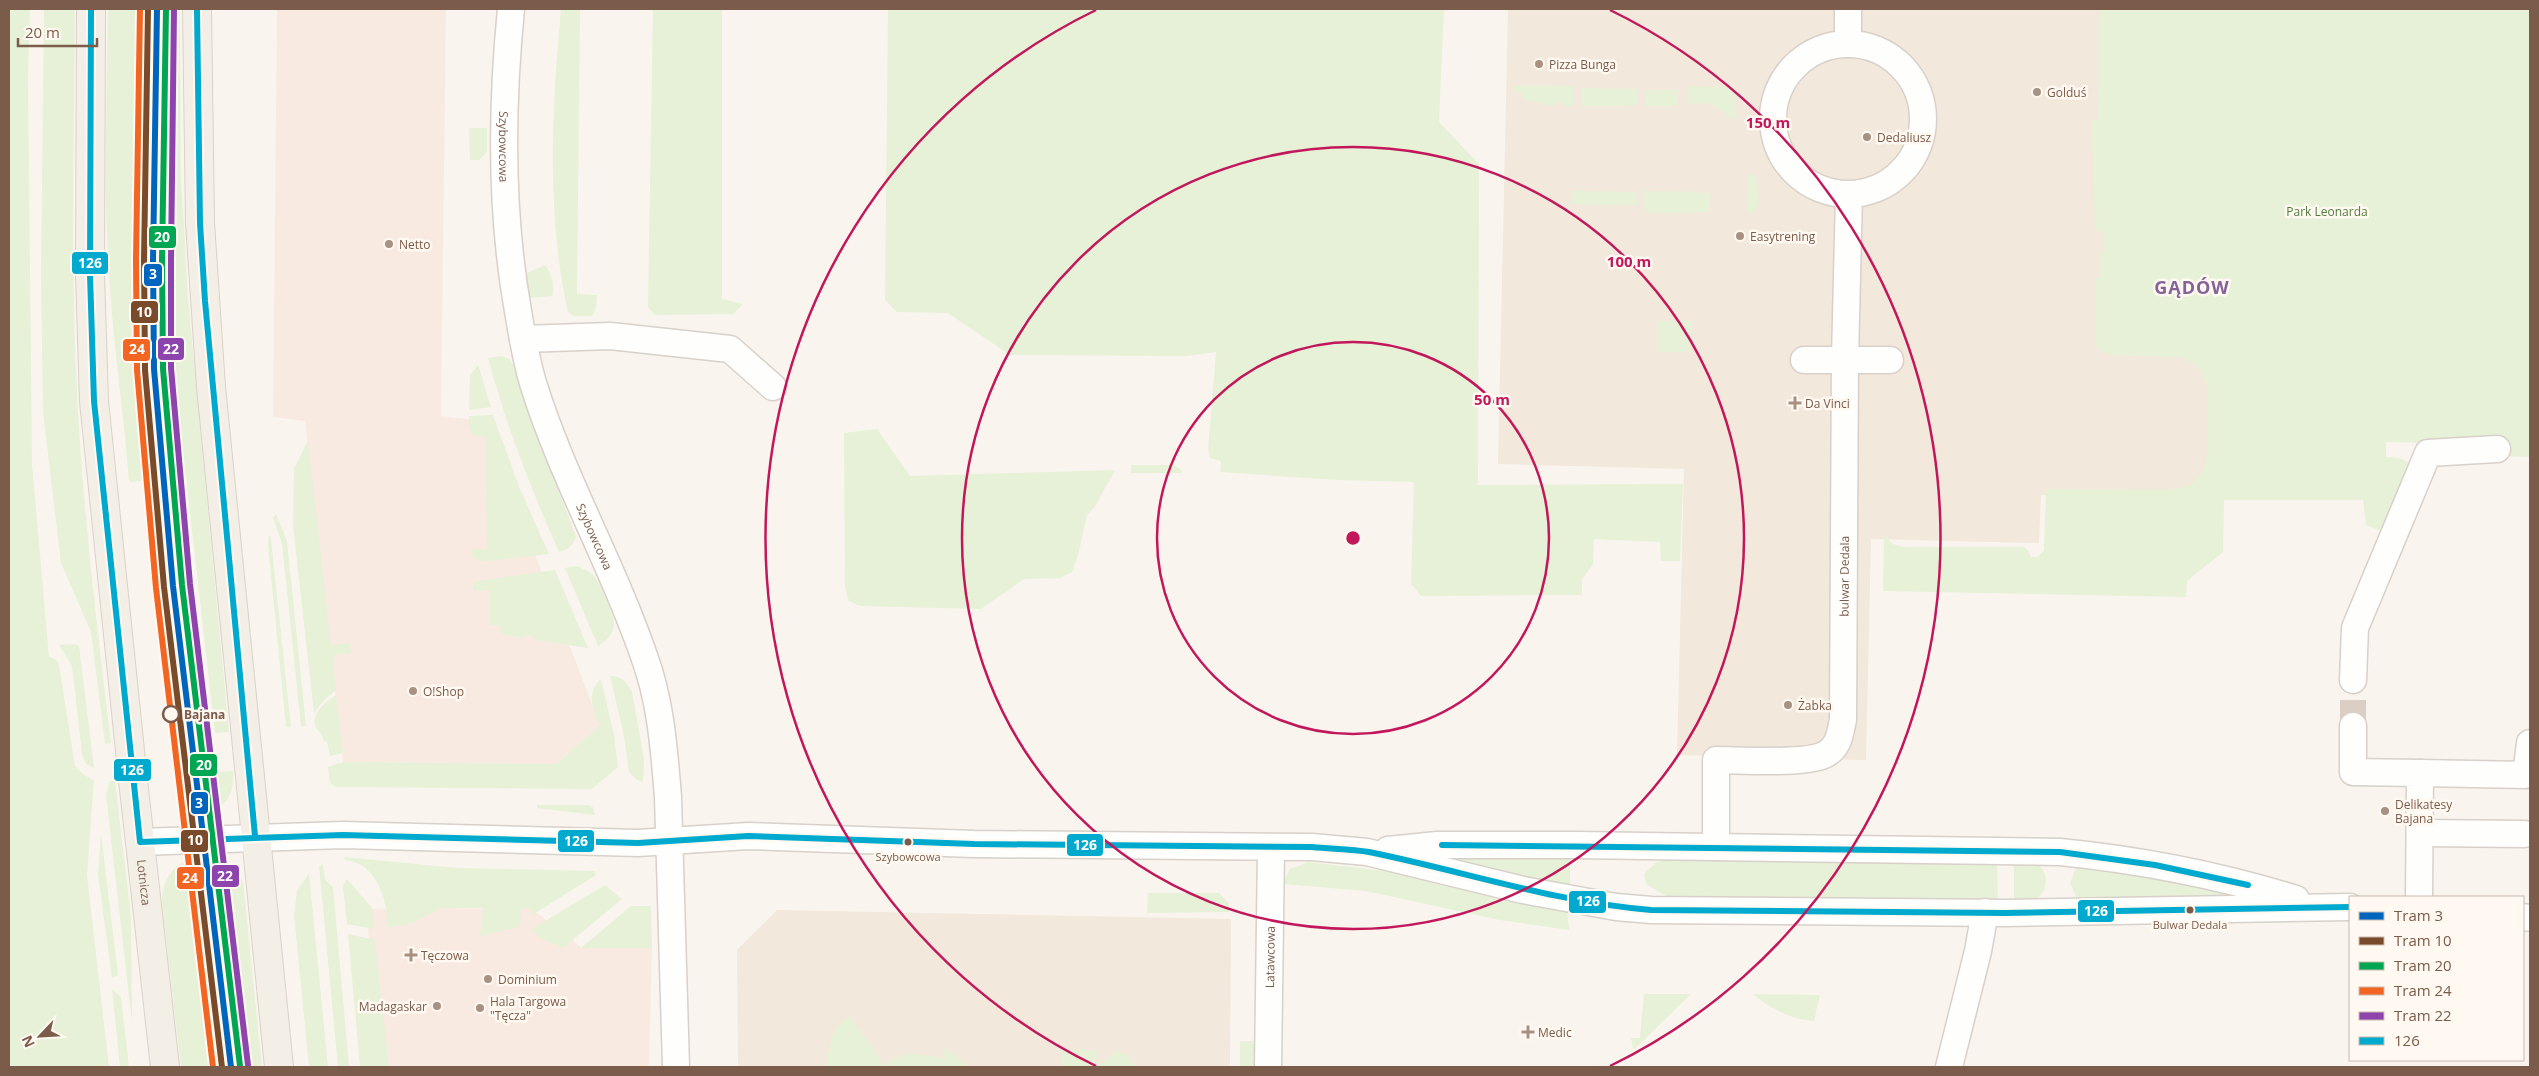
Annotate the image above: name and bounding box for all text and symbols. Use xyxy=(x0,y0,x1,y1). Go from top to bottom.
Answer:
scale bar xyxy=(18,15,96,47)
text: 20 m xyxy=(25,22,60,42)
place label: Pizza Bunga xyxy=(1549,56,1616,73)
marker: Pizza Bunga xyxy=(1533,58,1545,70)
place label: Golduś xyxy=(2047,84,2087,101)
marker: Golduś xyxy=(2031,86,2043,98)
street label: Szybowcowa xyxy=(495,111,513,183)
text: 150 m xyxy=(1746,112,1790,132)
place label: Dedaliusz xyxy=(1877,129,1932,146)
marker: Dedaliusz xyxy=(1861,131,1873,143)
park label: Park Leonarda xyxy=(2286,203,2368,220)
line badge: 20 xyxy=(148,225,177,249)
text: 20 xyxy=(154,227,170,246)
place label: Easytrening xyxy=(1750,228,1816,245)
marker: Easytrening xyxy=(1734,230,1746,242)
place label: Netto xyxy=(399,236,431,253)
marker: Netto xyxy=(383,238,395,250)
line badge: 126 xyxy=(71,251,109,275)
text: 100 m xyxy=(1607,251,1651,271)
text: 126 xyxy=(78,253,102,272)
line badge: 3 xyxy=(143,263,163,287)
text: 3 xyxy=(149,264,157,283)
district label: GĄDÓW xyxy=(2154,275,2230,299)
line badge: 10 xyxy=(130,300,159,324)
text: 10 xyxy=(136,302,152,321)
line badge: 22 xyxy=(157,337,185,361)
line badge: 24 xyxy=(122,338,151,362)
text: 24 xyxy=(129,339,145,358)
text: 22 xyxy=(163,339,179,358)
text: 50 m xyxy=(1474,389,1510,409)
place label: Da Vinci xyxy=(1805,395,1850,412)
marker: Da Vinci xyxy=(1789,397,1801,409)
street label: Szybowcowa xyxy=(572,500,617,572)
centre of rings xyxy=(1344,529,1362,547)
street label: bulwar Dedala xyxy=(1835,536,1853,617)
place label: O!Shop xyxy=(423,683,464,700)
marker: O!Shop xyxy=(407,685,419,697)
place label: Żabka xyxy=(1798,697,1832,714)
marker: Żabka xyxy=(1782,699,1794,711)
marker: Bajana xyxy=(162,705,180,723)
place label: Bajana xyxy=(184,706,225,723)
line badge: 20 xyxy=(189,753,218,777)
text: 20 xyxy=(196,755,212,774)
line badge: 126 xyxy=(113,758,152,782)
text: 126 xyxy=(120,760,144,779)
line badge: 3 xyxy=(190,791,209,815)
text: 3 xyxy=(195,793,203,812)
place label: Delikatesy Bajana xyxy=(2395,796,2453,827)
marker: Delikatesy Bajana xyxy=(2379,805,2391,817)
line badge: 10 xyxy=(180,829,209,853)
line badge: 126 xyxy=(557,829,595,853)
text: 10 xyxy=(187,830,203,849)
text: 126 xyxy=(564,831,588,850)
line badge: 126 xyxy=(1066,833,1104,857)
text: 126 xyxy=(1073,835,1097,854)
marker: Szybowcowa xyxy=(903,837,913,847)
place label: Szybowcowa xyxy=(875,849,941,864)
street label: Lotnicza xyxy=(133,858,155,906)
line badge: 22 xyxy=(211,864,240,888)
line badge: 24 xyxy=(176,866,205,890)
text: 22 xyxy=(217,866,233,885)
text: 24 xyxy=(182,868,198,887)
line badge: 126 xyxy=(1568,890,1607,914)
text: 126 xyxy=(1576,891,1600,910)
legend xyxy=(2349,896,2524,1061)
line badge: 126 xyxy=(2077,899,2115,923)
text: 126 xyxy=(2084,901,2108,920)
marker: Bulwar Dedala xyxy=(2185,905,2195,915)
text: Tram 3 xyxy=(2394,905,2443,925)
place label: Bulwar Dedala xyxy=(2153,917,2227,932)
street label: Latawcowa xyxy=(1261,926,1278,988)
text: Tram 10 xyxy=(2394,930,2452,950)
place label: Tęczowa xyxy=(421,947,469,964)
marker: Tęczowa xyxy=(405,949,417,961)
text: Tram 20 xyxy=(2394,955,2452,975)
place label: Dominium xyxy=(498,971,557,988)
marker: Dominium xyxy=(482,973,494,985)
text: Tram 24 xyxy=(2394,980,2452,1000)
place label: Hala Targowa "Tęcza" xyxy=(490,993,566,1024)
place label: Madagaskar xyxy=(359,998,427,1015)
marker: Madagaskar xyxy=(431,1000,443,1012)
marker: Hala Targowa "Tęcza" xyxy=(474,1002,486,1014)
text: Tram 22 xyxy=(2394,1005,2452,1025)
north arrow xyxy=(15,1011,65,1061)
place label: Medic xyxy=(1538,1024,1572,1041)
marker: Medic xyxy=(1522,1026,1534,1038)
text: 126 xyxy=(2394,1030,2420,1050)
text: N xyxy=(17,1033,39,1051)

